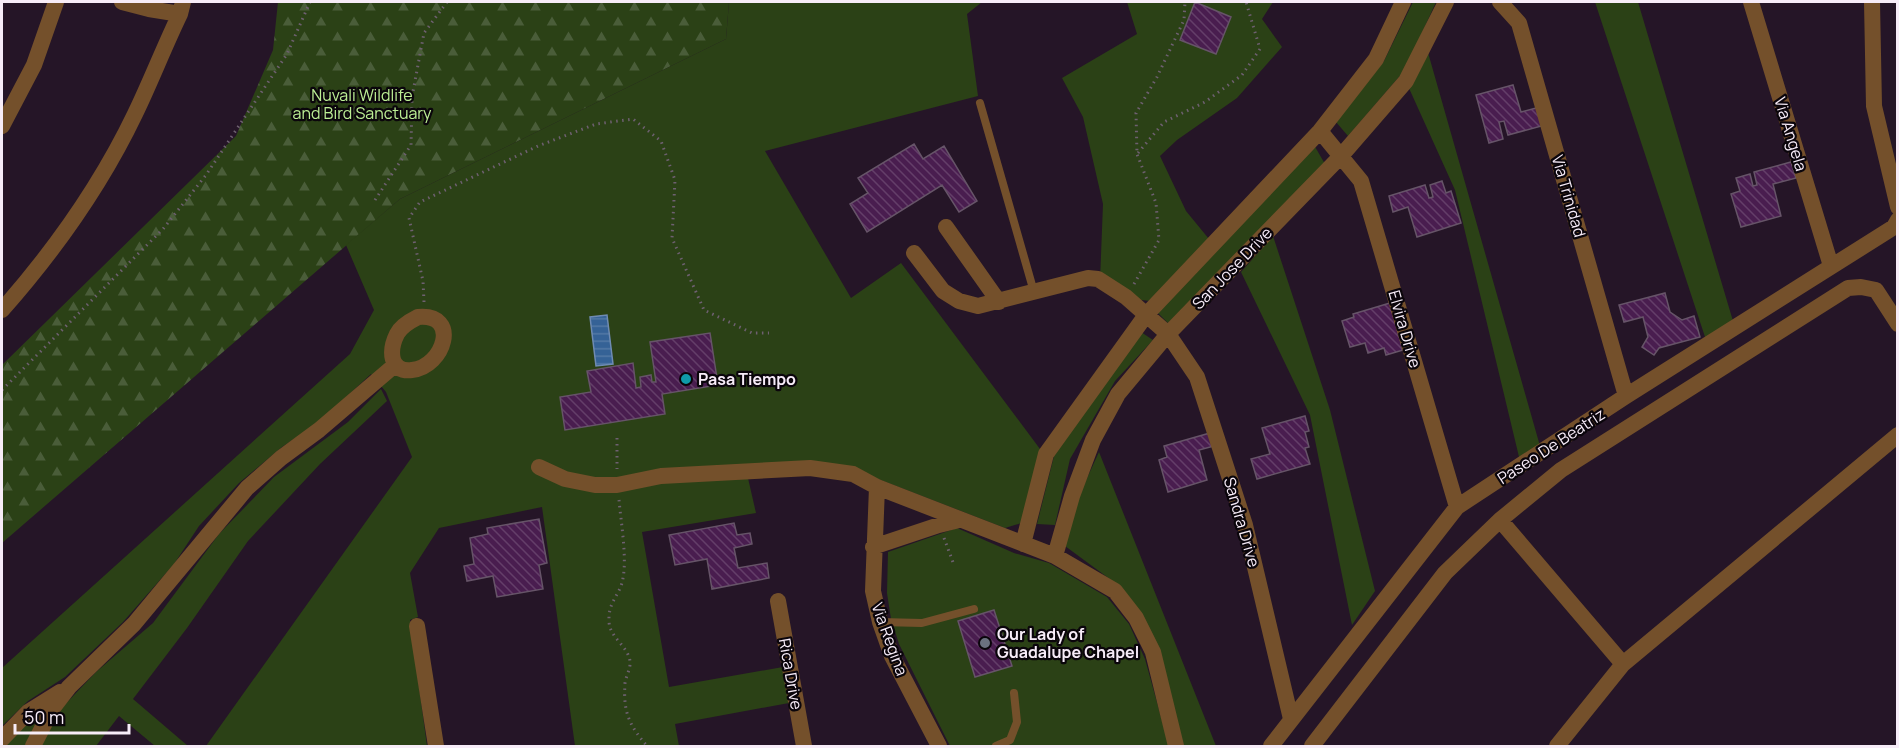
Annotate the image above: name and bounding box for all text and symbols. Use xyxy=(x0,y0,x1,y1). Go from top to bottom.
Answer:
park label: Nuvali Wildlife and Bird Sanctuary xyxy=(293,84,432,124)
street label: Via Angela xyxy=(1769,94,1813,174)
street label: Via Trinidad xyxy=(1547,152,1591,240)
street label: San Jose Drive xyxy=(1187,222,1277,314)
street label: Elvira Drive xyxy=(1383,288,1427,370)
place label: Pasa Tiempo xyxy=(698,368,796,390)
marker: Pasa Tiempo xyxy=(679,372,693,386)
street label: Paseo De Beatriz xyxy=(1493,403,1609,489)
street label: Sandra Drive xyxy=(1219,474,1265,570)
street label: Via Regina xyxy=(867,599,913,679)
place label: Our Lady of Guadalupe Chapel xyxy=(997,623,1139,663)
marker: Our Lady of Guadalupe Chapel xyxy=(978,636,992,650)
street label: Rica Drive xyxy=(774,637,808,711)
scale bar xyxy=(15,697,129,735)
text: 50 m xyxy=(24,705,64,729)

